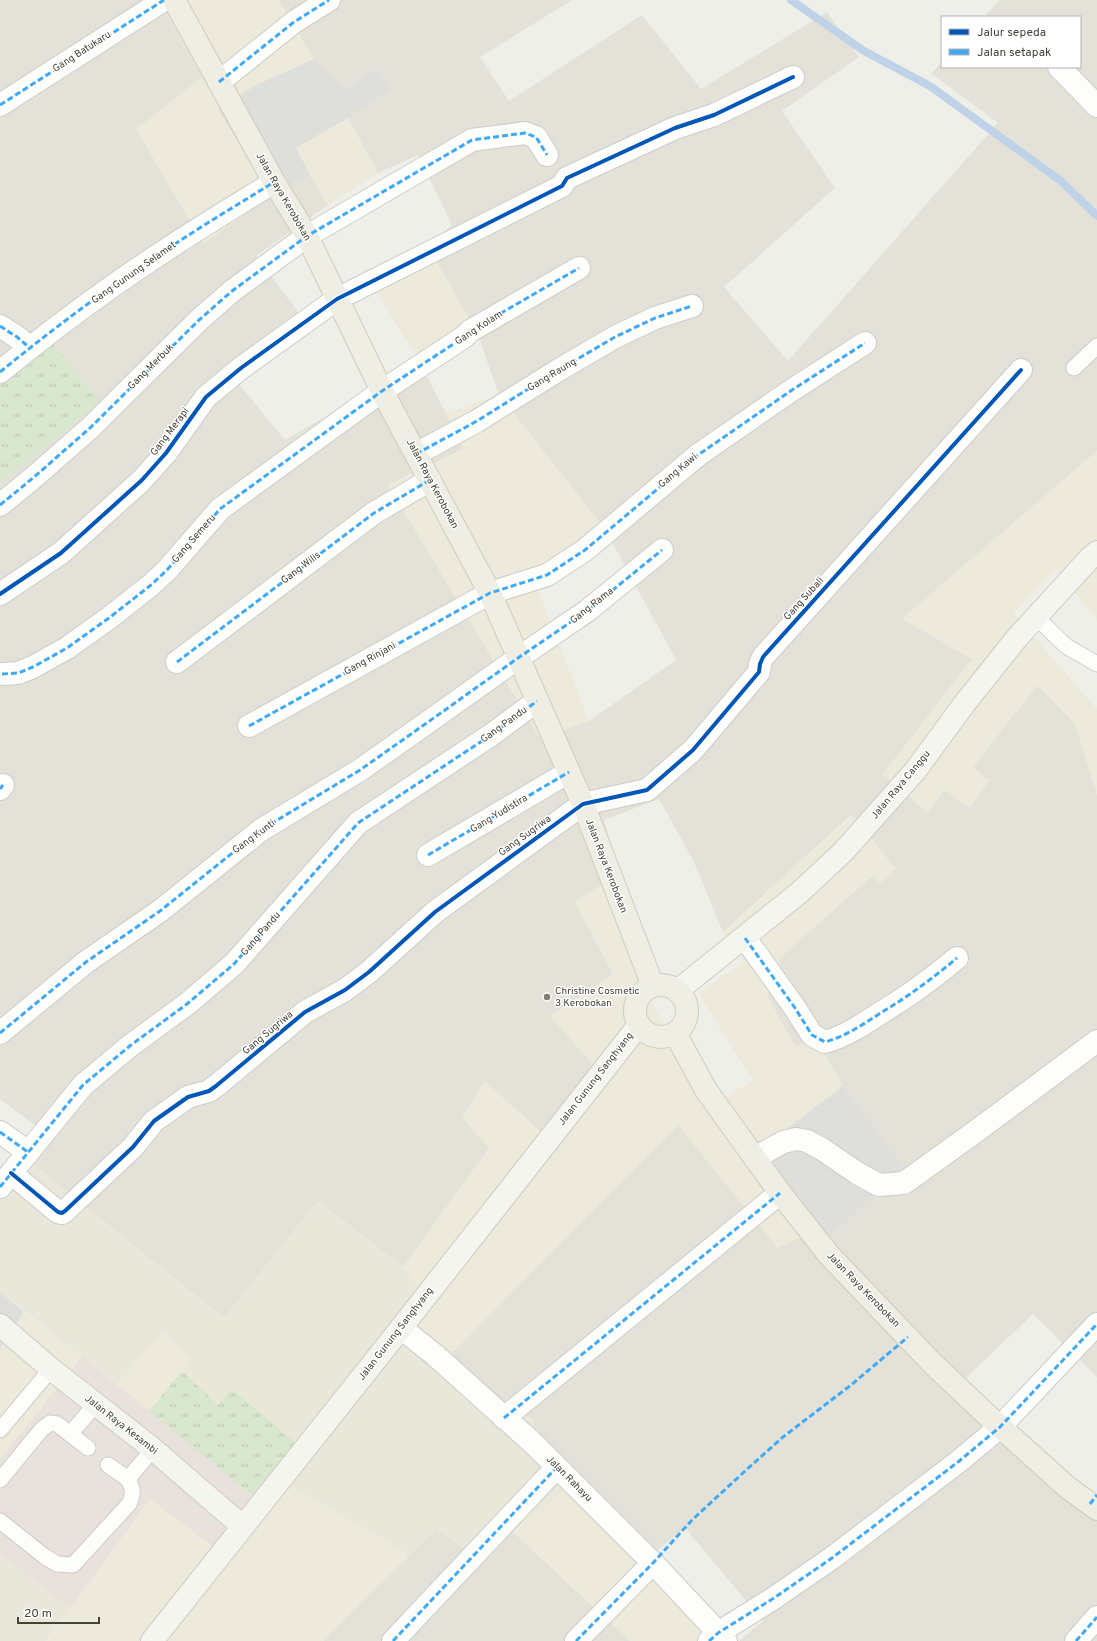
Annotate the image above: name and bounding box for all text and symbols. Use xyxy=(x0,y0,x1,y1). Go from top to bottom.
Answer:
legend xyxy=(941,16,1081,68)
text: Jalur sepeda xyxy=(977,25,1046,41)
street label: Gang Batukaru xyxy=(50,28,114,76)
text: Jalan setapak xyxy=(977,45,1051,61)
street label: Jalan Raya Kerobokan xyxy=(252,151,314,243)
street label: Gang Gunung Selamet xyxy=(89,239,179,307)
street label: Gang Kolam xyxy=(453,308,505,348)
street label: Gang Merbuk xyxy=(125,341,177,393)
street label: Gang Raung xyxy=(525,355,579,395)
street label: Gang Merapi xyxy=(148,405,192,459)
street label: Jalan Raya Kerobokan xyxy=(403,437,461,531)
street label: Gang Kawi xyxy=(656,451,700,491)
street label: Gang Semeru xyxy=(169,512,219,566)
street label: Gang Wilis xyxy=(278,549,324,587)
street label: Gang Subali xyxy=(781,575,827,623)
street label: Gang Rama xyxy=(568,585,616,627)
street label: Gang Rinjani xyxy=(342,639,398,679)
street label: Gang Pandu xyxy=(478,704,530,746)
street label: Jalan Raya Canggu xyxy=(868,748,934,822)
street label: Gang Yudistira xyxy=(468,792,530,836)
street label: Gang Sugriwa xyxy=(496,813,554,859)
street label: Gang Kunti xyxy=(230,817,278,857)
street label: Jalan Raya Kerobokan xyxy=(582,817,630,915)
street label: Gang Pandu xyxy=(238,909,284,959)
place label: Christine Cosmetic 3 Kerobokan xyxy=(555,985,640,1010)
marker: Christine Cosmetic 3 Kerobokan xyxy=(542,992,552,1002)
street label: Gang Sugriwa xyxy=(240,1008,296,1058)
street label: Jalan Gunung Sanghyang xyxy=(556,1030,636,1128)
street label: Jalan Raya Kerobokan xyxy=(824,1250,902,1330)
street label: Jalan Gunung Sanghyang xyxy=(356,1285,436,1383)
street label: Jalan Raya Kesambi xyxy=(82,1392,160,1458)
street label: Jalan Rahayu xyxy=(543,1453,595,1505)
scale bar xyxy=(18,1599,99,1625)
text: 20 m xyxy=(24,1606,52,1622)

